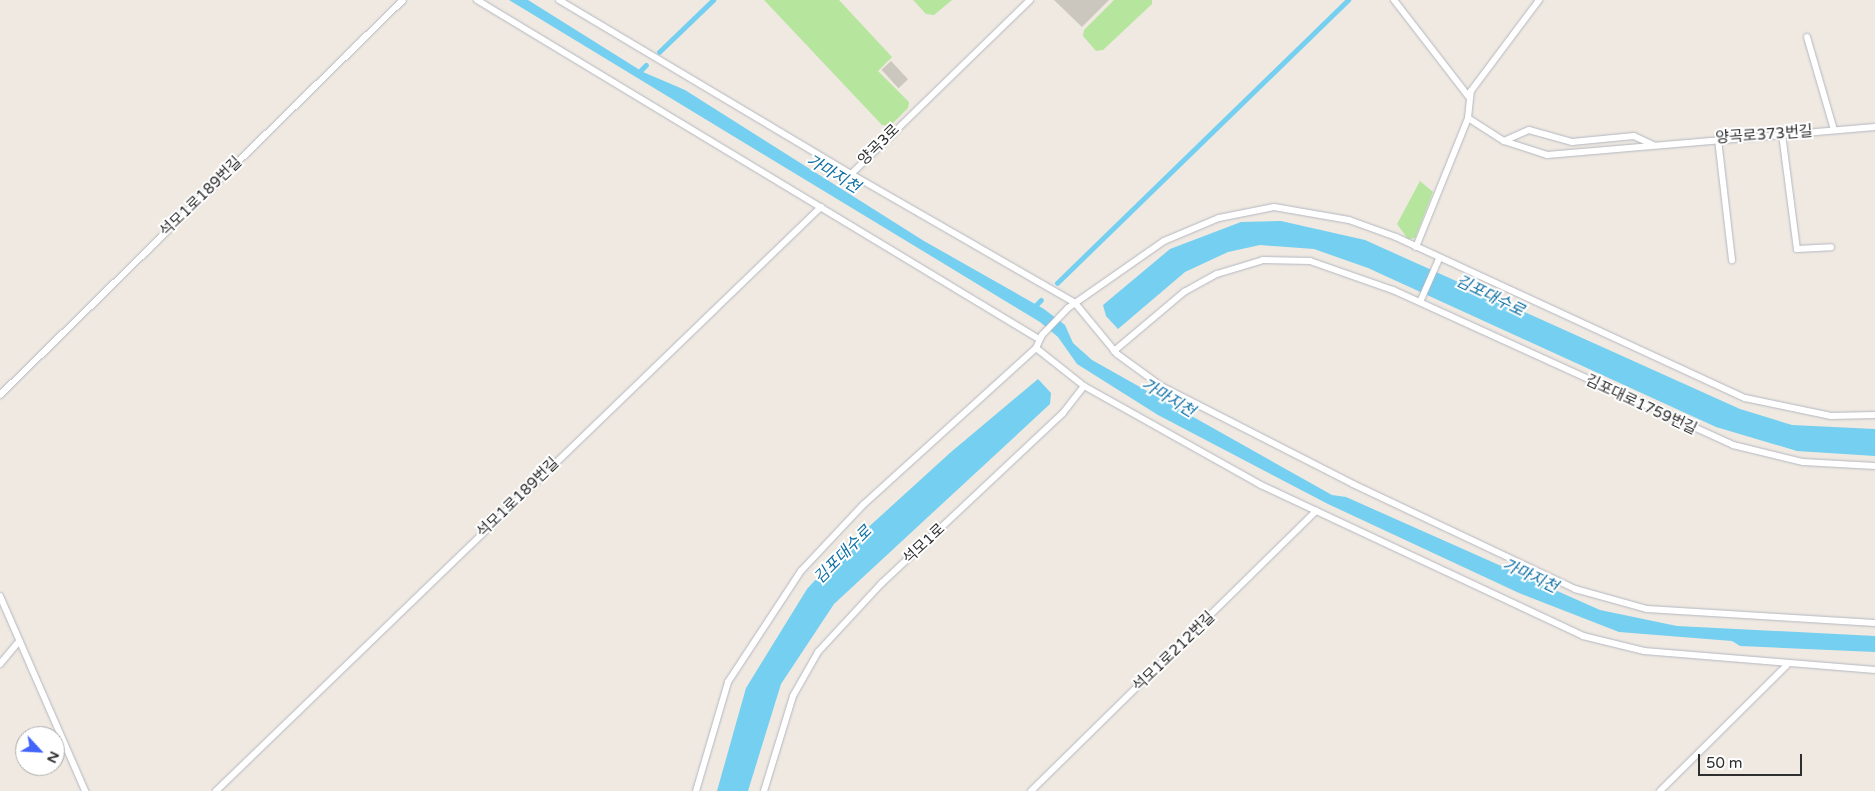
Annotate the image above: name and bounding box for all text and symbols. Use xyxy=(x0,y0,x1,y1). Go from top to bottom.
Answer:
street label: 양곡3로 xyxy=(855,121,903,169)
street label: 양곡로373번길 xyxy=(1715,123,1813,147)
water label: 가마지천 xyxy=(803,151,863,197)
street label: 석모1로189번길 xyxy=(156,153,246,241)
water label: 김포대수로 xyxy=(1453,271,1527,321)
street label: 김포대로1759번길 xyxy=(1583,371,1699,439)
water label: 가마지천 xyxy=(1138,375,1198,421)
street label: 석모1로189번길 xyxy=(473,454,563,542)
street label: 석모1로 xyxy=(899,520,949,568)
water label: 김포대수로 xyxy=(810,522,876,588)
water label: 가마지천 xyxy=(1499,555,1561,597)
street label: 석모1로212번길 xyxy=(1129,608,1219,696)
north arrow xyxy=(15,726,65,776)
scale bar xyxy=(1700,744,1804,776)
text: N xyxy=(43,748,63,766)
text: 50 m xyxy=(1706,754,1743,772)

